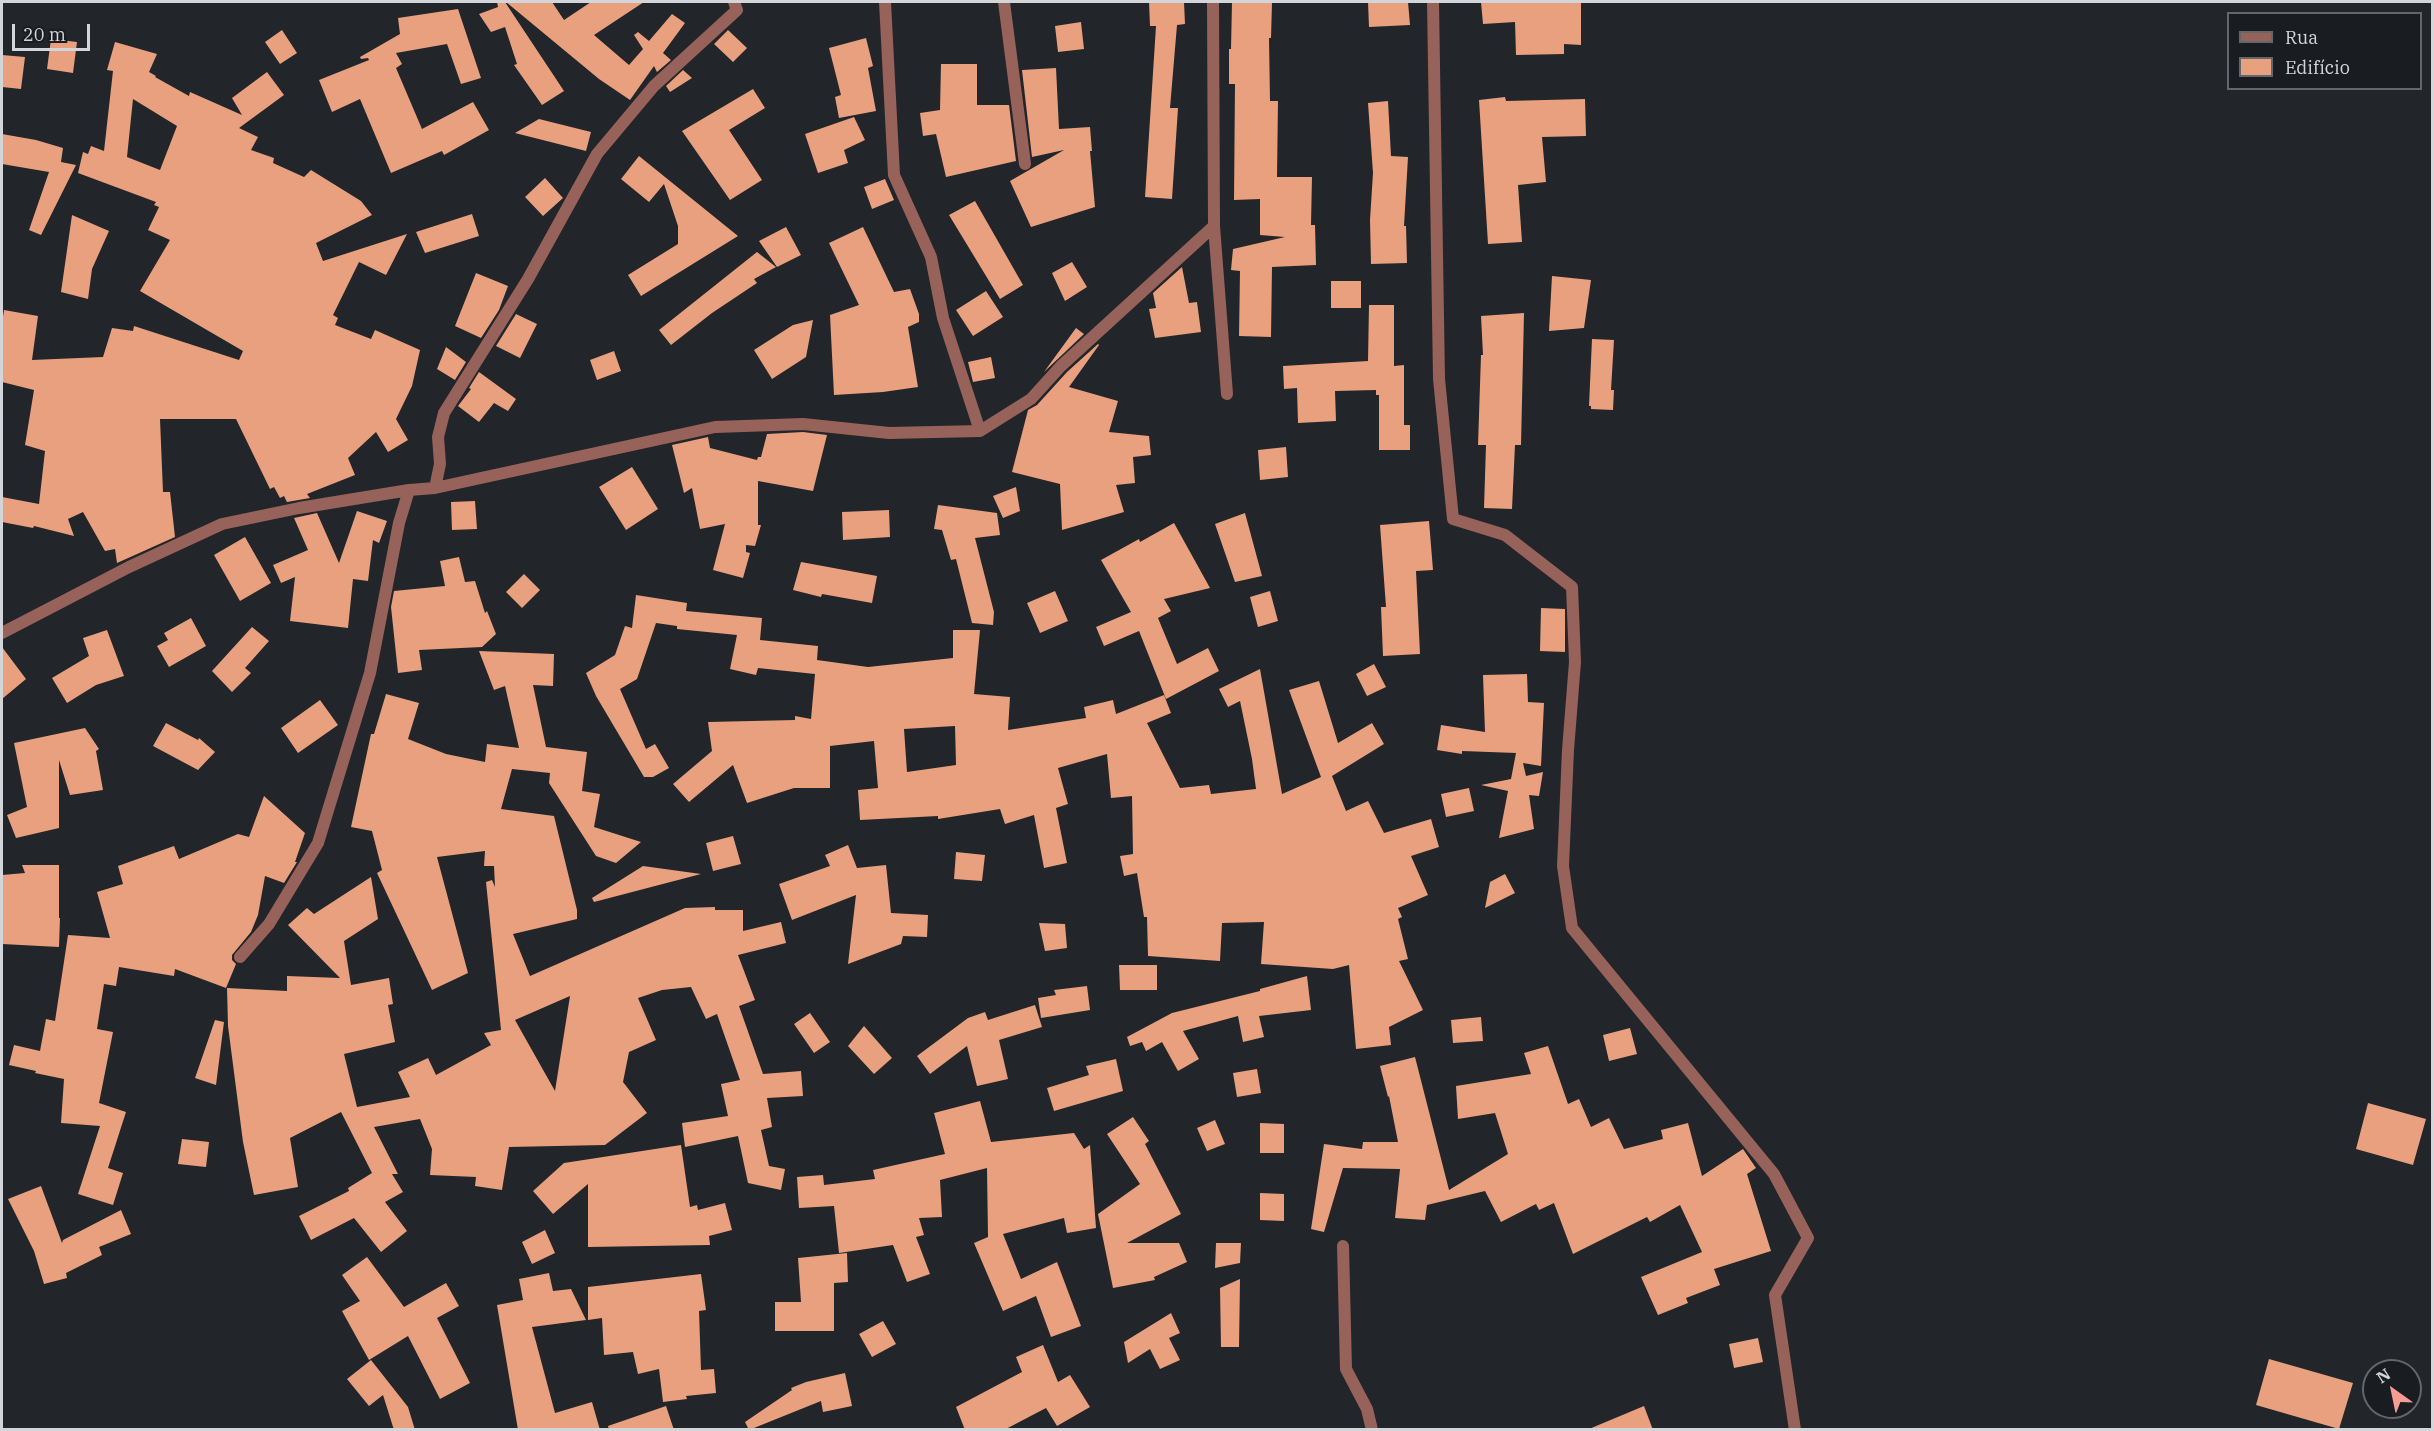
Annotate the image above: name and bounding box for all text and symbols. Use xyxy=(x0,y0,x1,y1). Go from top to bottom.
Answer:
scale bar xyxy=(15,12,93,50)
legend xyxy=(2227,12,2422,90)
text: 20 m xyxy=(23,23,66,46)
text: Rua xyxy=(2285,26,2318,49)
text: Edifício xyxy=(2285,56,2350,79)
north arrow xyxy=(2362,1359,2422,1419)
text: N xyxy=(2373,1364,2394,1387)

